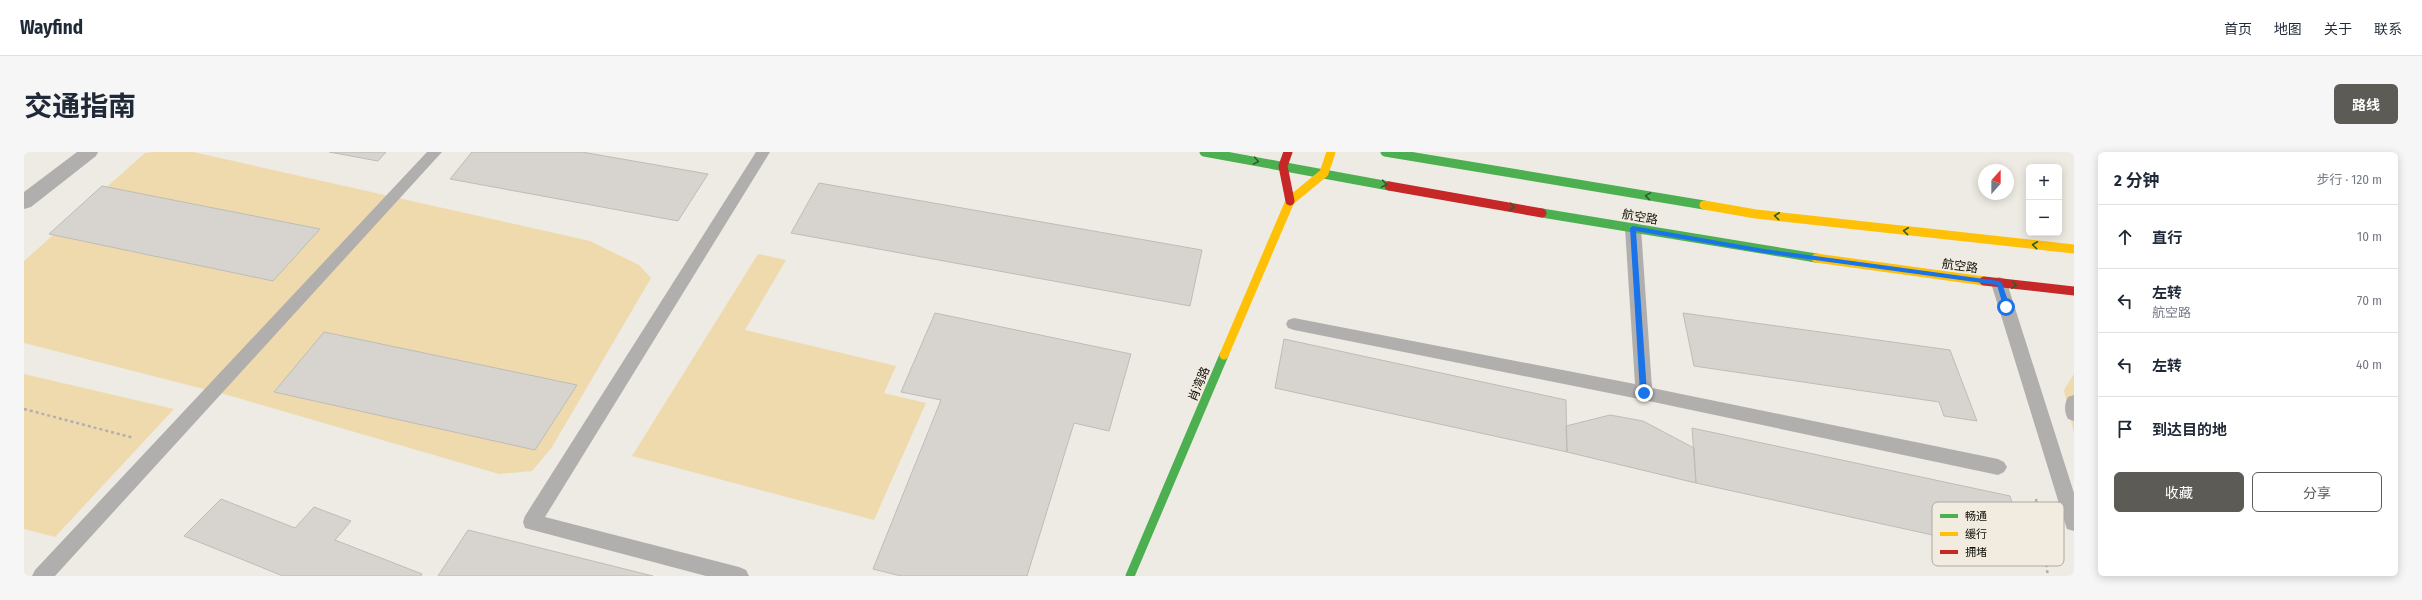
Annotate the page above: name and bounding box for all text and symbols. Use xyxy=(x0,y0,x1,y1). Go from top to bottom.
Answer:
text: Wayfind xyxy=(20,16,83,39)
text: 首页 xyxy=(2224,21,2252,38)
text: 地图 xyxy=(2274,21,2302,38)
text: 关于 xyxy=(2324,21,2352,38)
text: 联系 xyxy=(2374,21,2402,38)
button: 路线 xyxy=(2334,84,2398,124)
text: 交通指南 xyxy=(24,90,136,123)
one-way arrow xyxy=(1253,157,1259,165)
north arrow xyxy=(1978,164,2014,200)
map controls xyxy=(2026,164,2062,236)
button: + xyxy=(2026,164,2062,200)
text: 2 分钟 xyxy=(2114,170,2159,191)
text: 步行 · 120 m xyxy=(2317,172,2382,187)
one-way arrow xyxy=(1381,179,1387,188)
one-way arrow xyxy=(1645,192,1652,201)
button: − xyxy=(2026,200,2062,236)
one-way arrow xyxy=(1509,202,1515,210)
street label: 航空路 xyxy=(1621,207,1659,227)
one-way arrow xyxy=(1774,212,1780,221)
icon: ahead xyxy=(2114,226,2136,248)
one-way arrow xyxy=(1903,227,1909,236)
text: 直行 xyxy=(2152,229,2182,247)
text: 10 m xyxy=(2357,229,2382,244)
one-way arrow xyxy=(2032,241,2038,250)
street label: 航空路 xyxy=(1941,257,1979,275)
one-way arrow xyxy=(2011,280,2017,289)
text: 左转 xyxy=(2152,284,2182,302)
icon: left xyxy=(2114,290,2136,312)
text: 70 m xyxy=(2357,293,2382,308)
route start xyxy=(1997,298,2015,316)
text: 航空路 xyxy=(2152,305,2191,320)
icon: left xyxy=(2114,354,2136,376)
text: 左转 xyxy=(2152,357,2182,375)
text: 40 m xyxy=(2356,357,2382,372)
street label: 肖湾路 xyxy=(1186,365,1212,403)
route end xyxy=(1635,384,1653,402)
icon: arrive xyxy=(2114,418,2136,440)
text: 到达目的地 xyxy=(2152,421,2227,439)
button: 收藏 xyxy=(2114,472,2244,512)
button: 分享 xyxy=(2252,472,2382,512)
legend xyxy=(1932,502,2064,566)
text: 畅通 xyxy=(1965,510,1987,523)
text: 缓行 xyxy=(1965,528,1987,541)
text: 拥堵 xyxy=(1965,546,1987,559)

